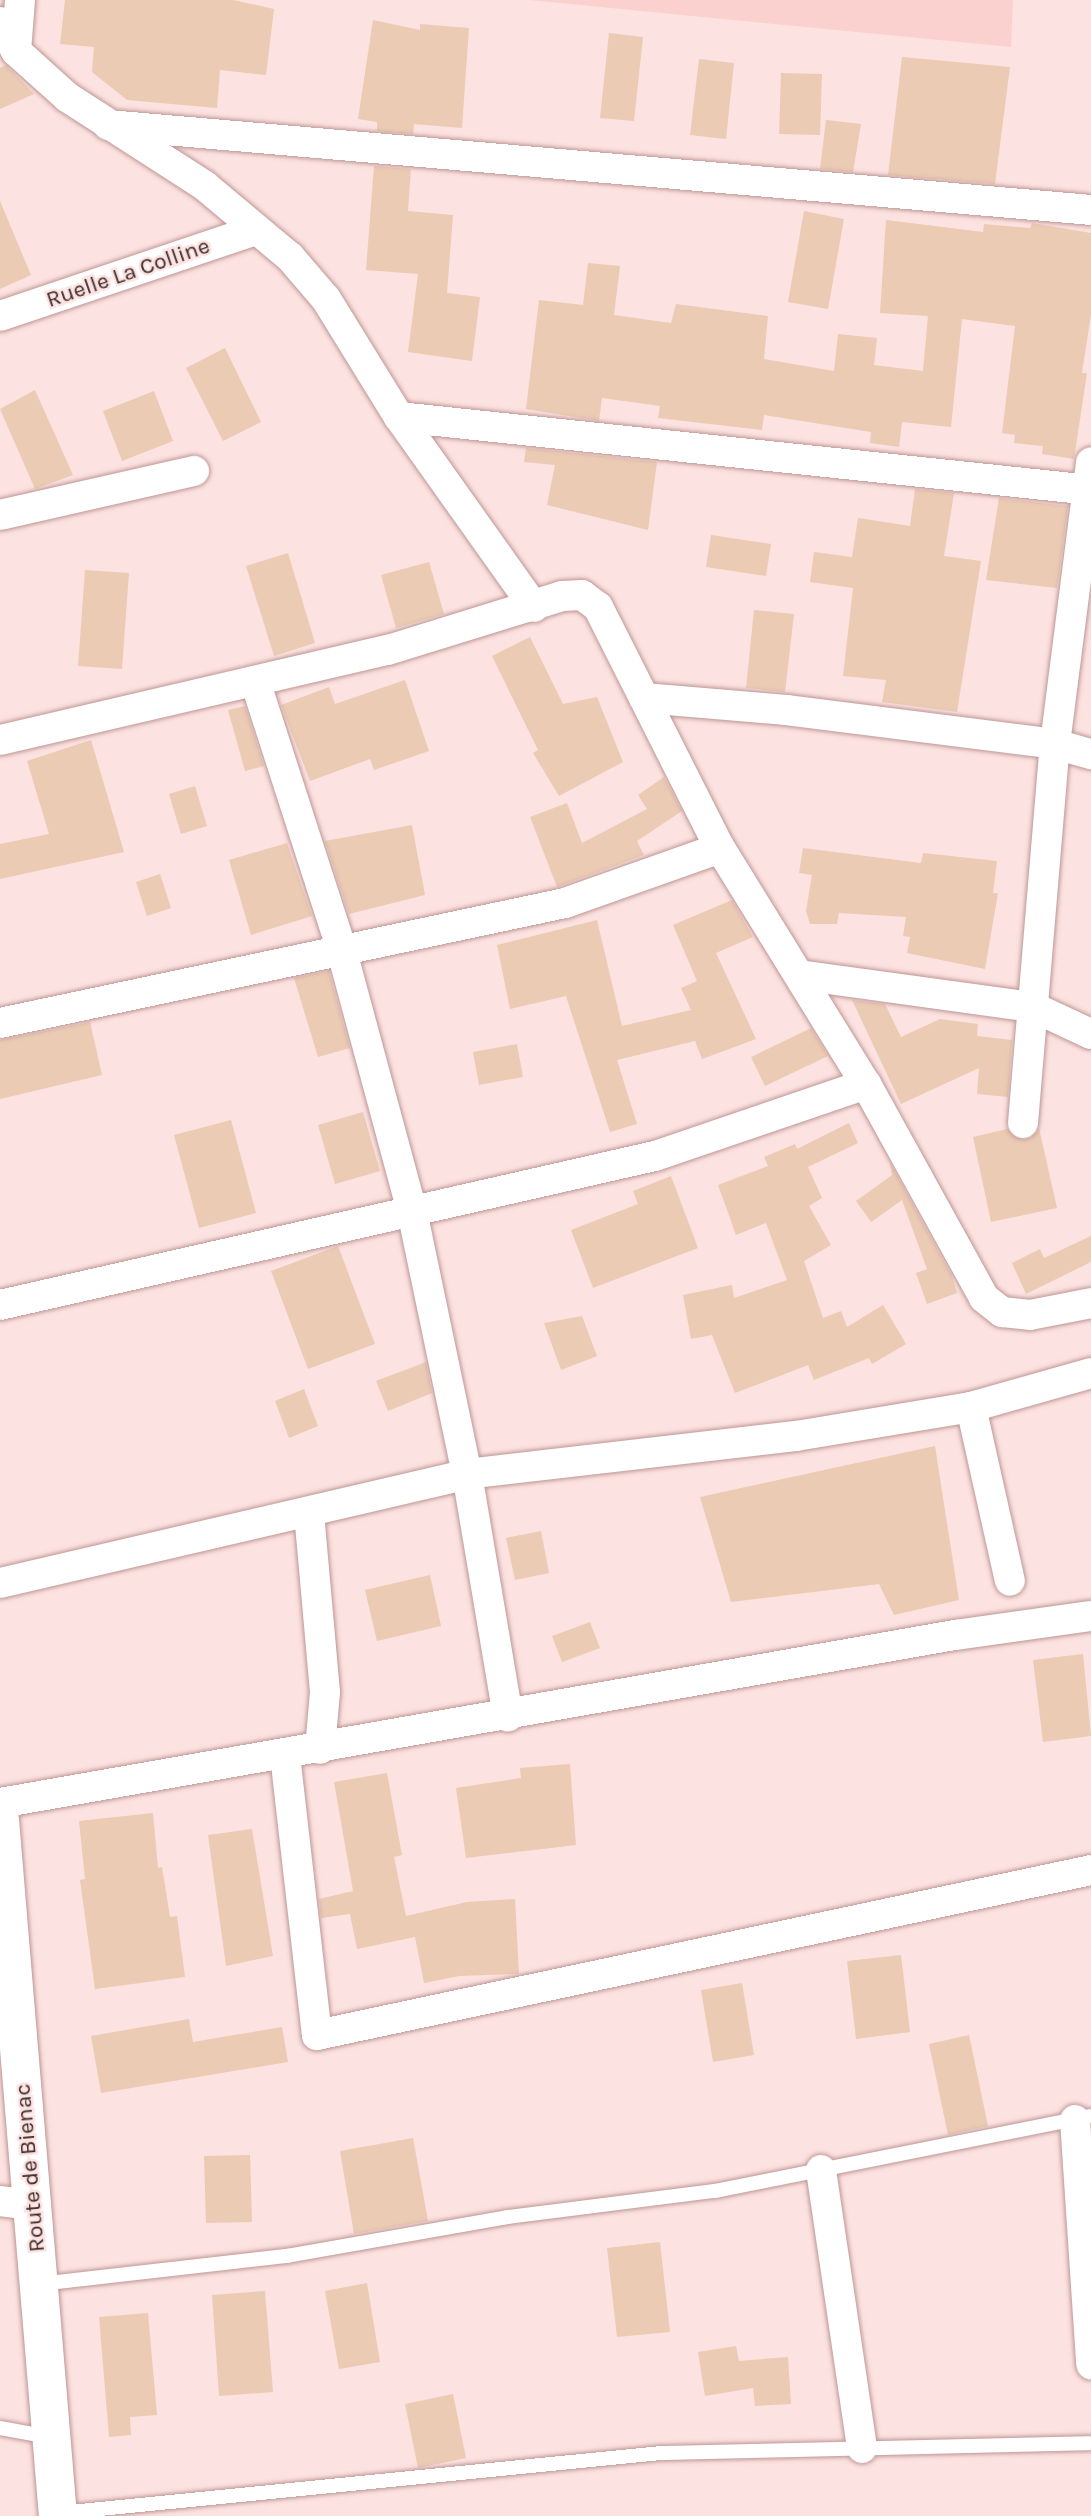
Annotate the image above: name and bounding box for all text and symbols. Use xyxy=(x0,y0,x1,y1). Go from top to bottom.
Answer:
street label: Ruelle La Colline xyxy=(43,232,213,314)
street label: Route de Bienac xyxy=(9,2083,51,2253)

